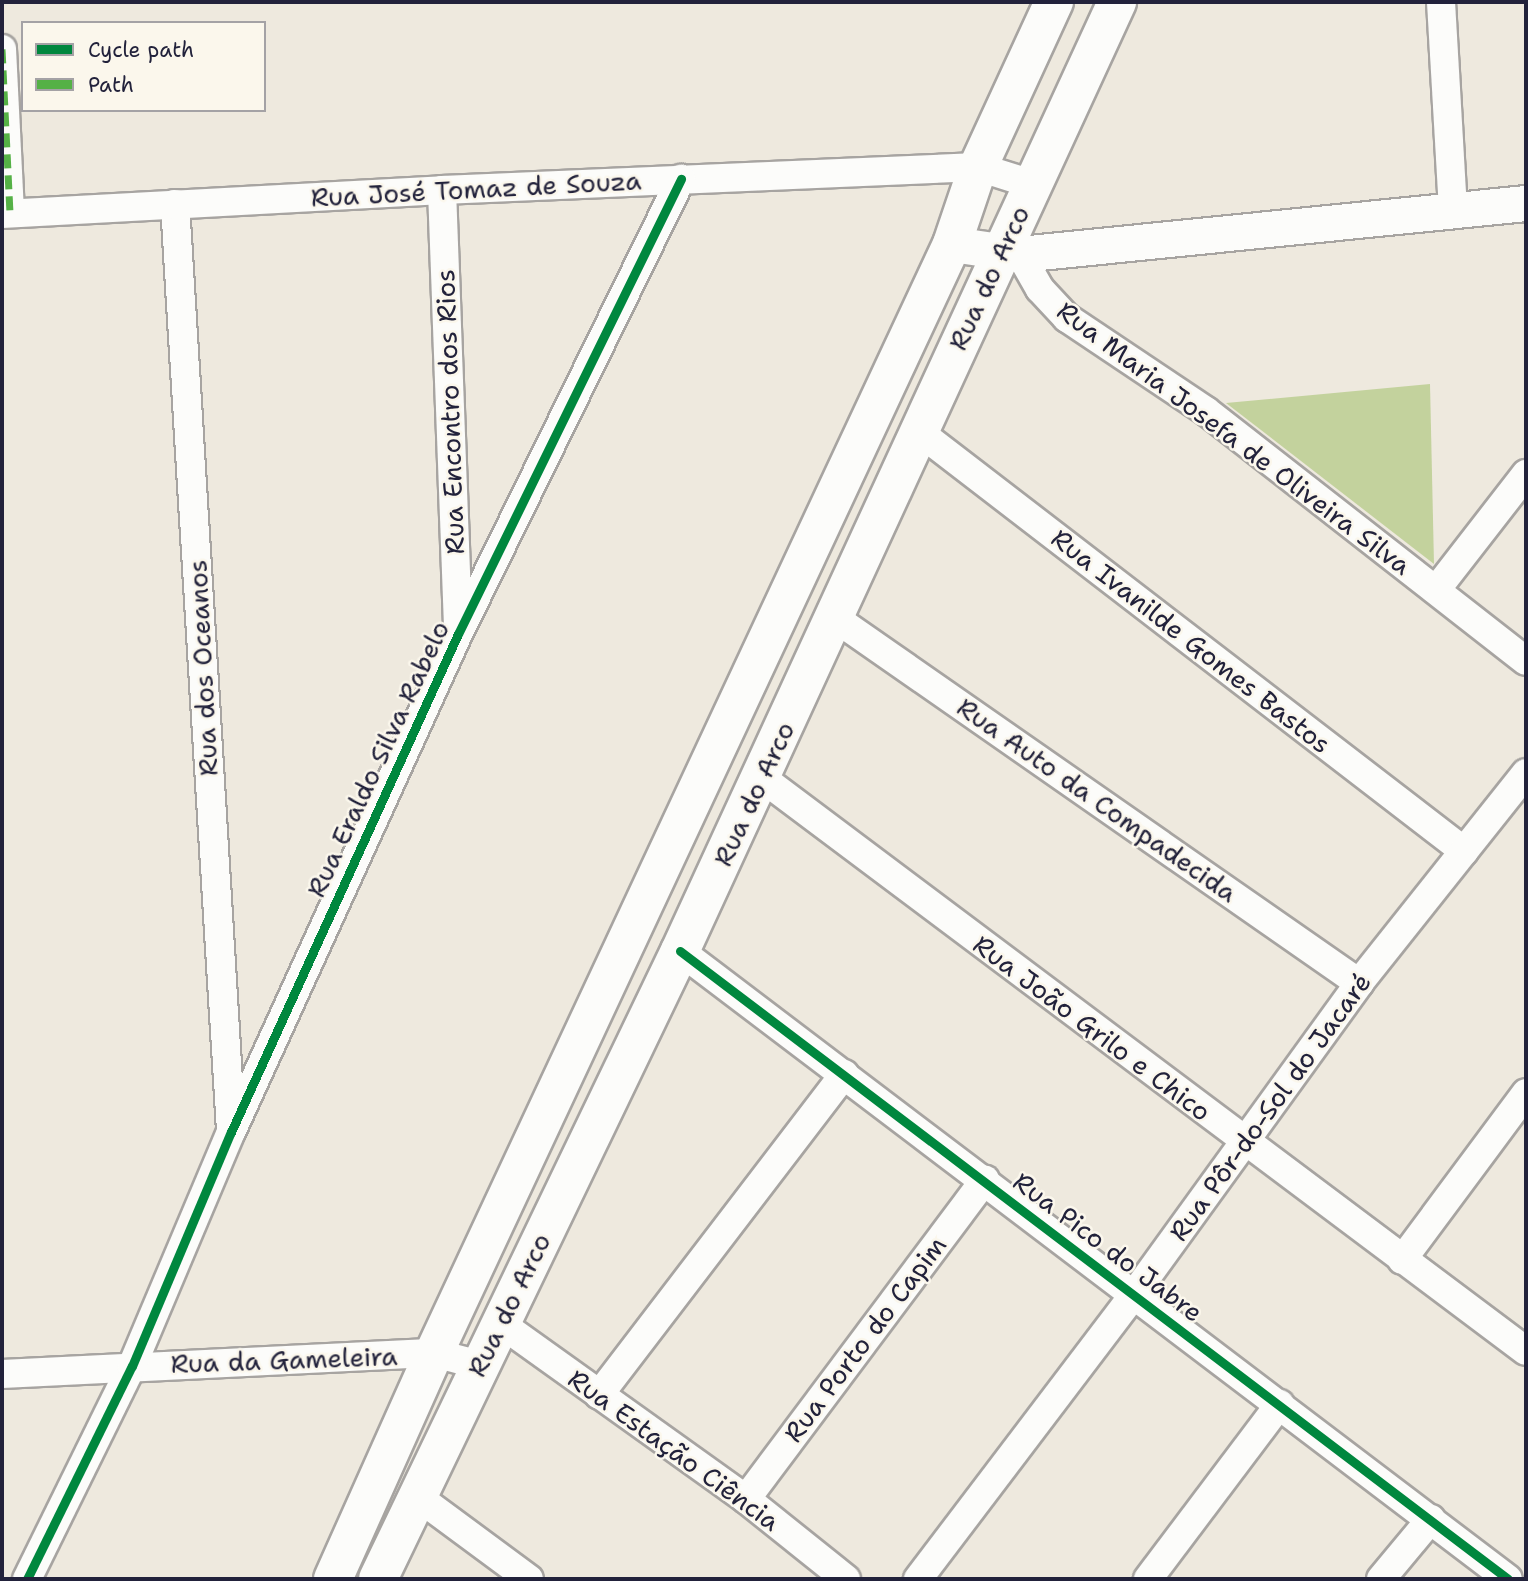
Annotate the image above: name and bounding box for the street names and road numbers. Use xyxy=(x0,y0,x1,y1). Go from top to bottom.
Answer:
street label: Rua José Tomaz de Souza xyxy=(310,165,642,213)
street label: Rua do Arco xyxy=(942,201,1036,355)
street label: Rua Encontro dos Rios xyxy=(429,269,471,555)
street label: Rua Maria Josefa de Oliveira Silva xyxy=(1051,295,1417,581)
street label: Rua Ivanilde Gomes Bastos xyxy=(1045,522,1337,760)
street label: Rua dos Oceanos xyxy=(182,559,224,777)
street label: Rua Eraldo Silva Rabelo xyxy=(300,616,456,902)
street label: Rua Auto da Compadecida xyxy=(951,691,1243,909)
street label: Rua do Arco xyxy=(707,717,801,871)
street label: Rua João Grilo e Chico xyxy=(967,928,1217,1128)
street label: Rua Pôr-do-Sol do Jacaré xyxy=(1162,967,1378,1247)
street label: Rua Pico do Jabre xyxy=(1007,1166,1209,1328)
street label: Rua do Arco xyxy=(461,1228,557,1382)
street label: Rua Porto do Capim xyxy=(777,1230,953,1448)
street label: Rua da Gameleira xyxy=(170,1340,398,1380)
street label: Rua Estação Ciência xyxy=(562,1363,786,1537)

